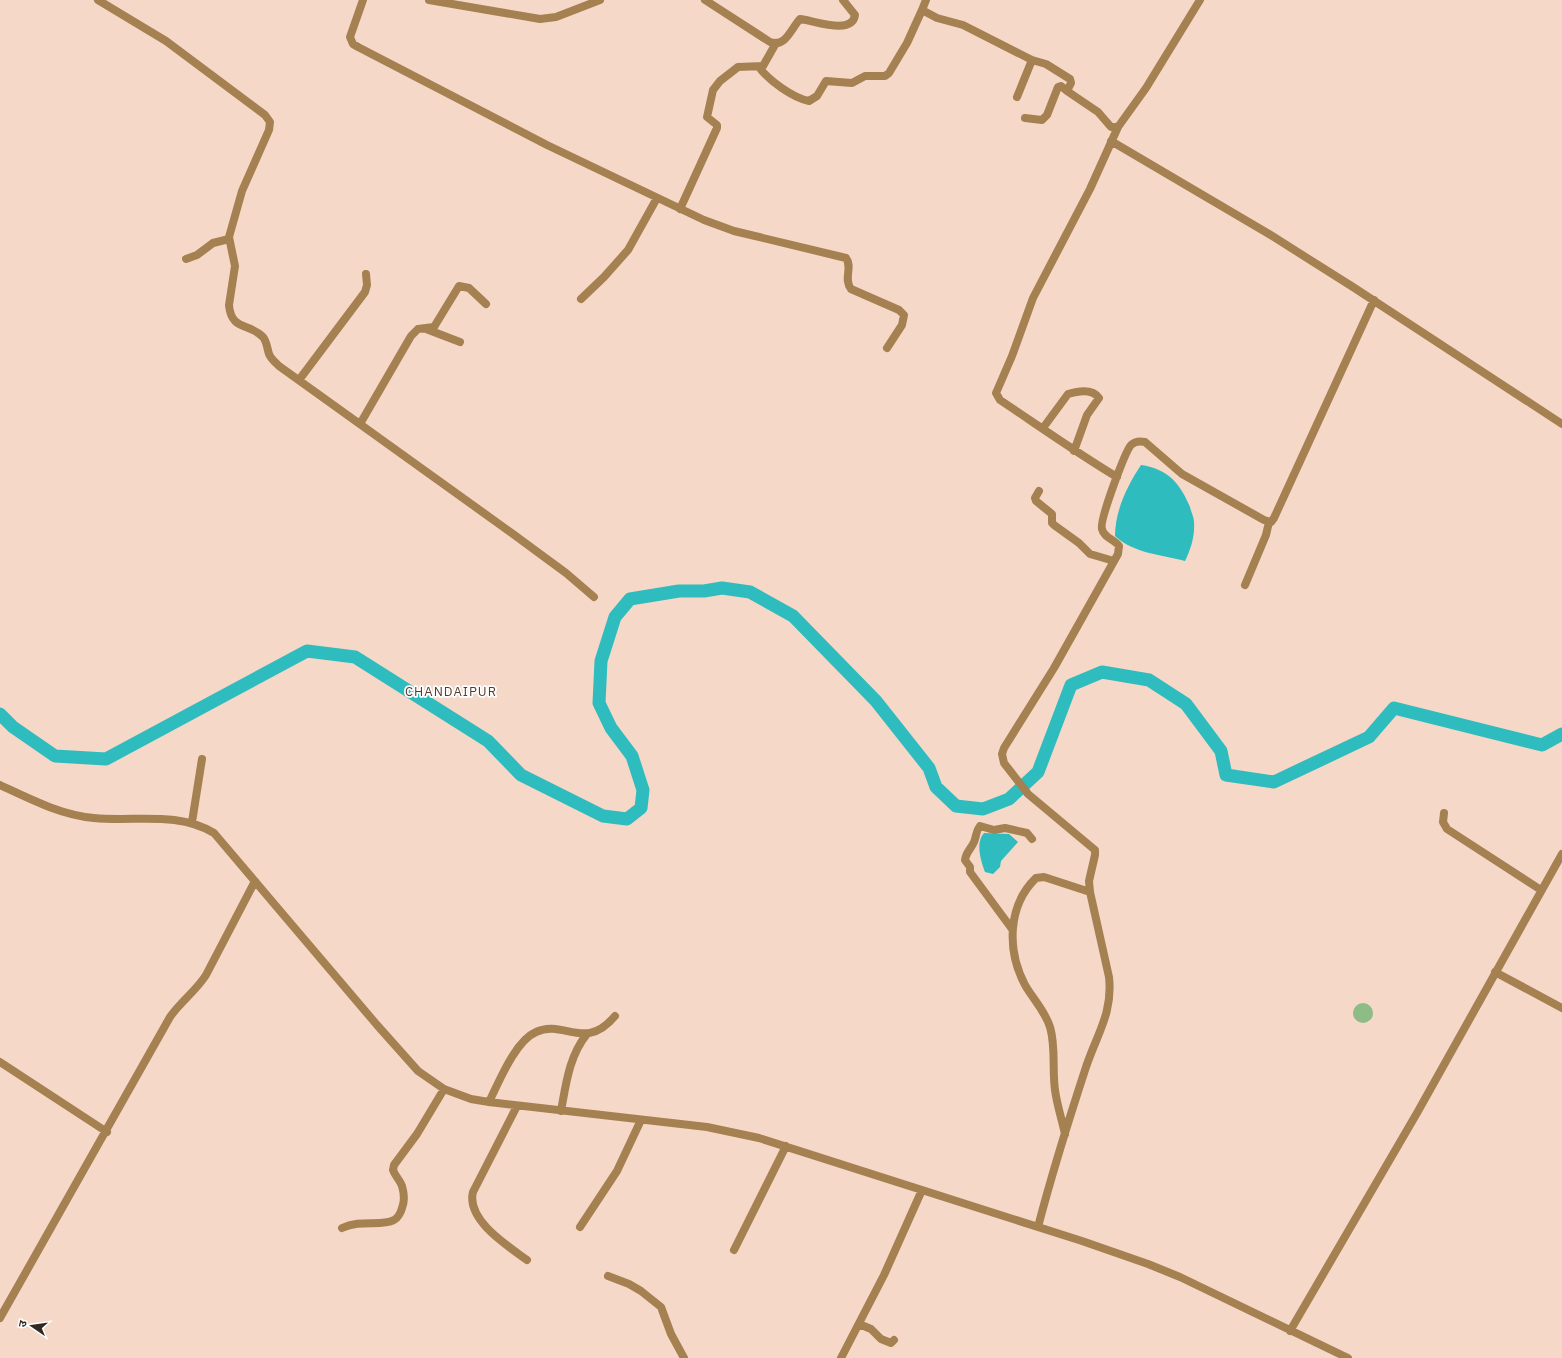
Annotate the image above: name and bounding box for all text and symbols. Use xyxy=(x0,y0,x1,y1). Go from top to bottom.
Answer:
district label: CHANDAIPUR xyxy=(405,683,497,700)
north arrow xyxy=(12,1306,52,1346)
text: उ xyxy=(15,1318,30,1328)

